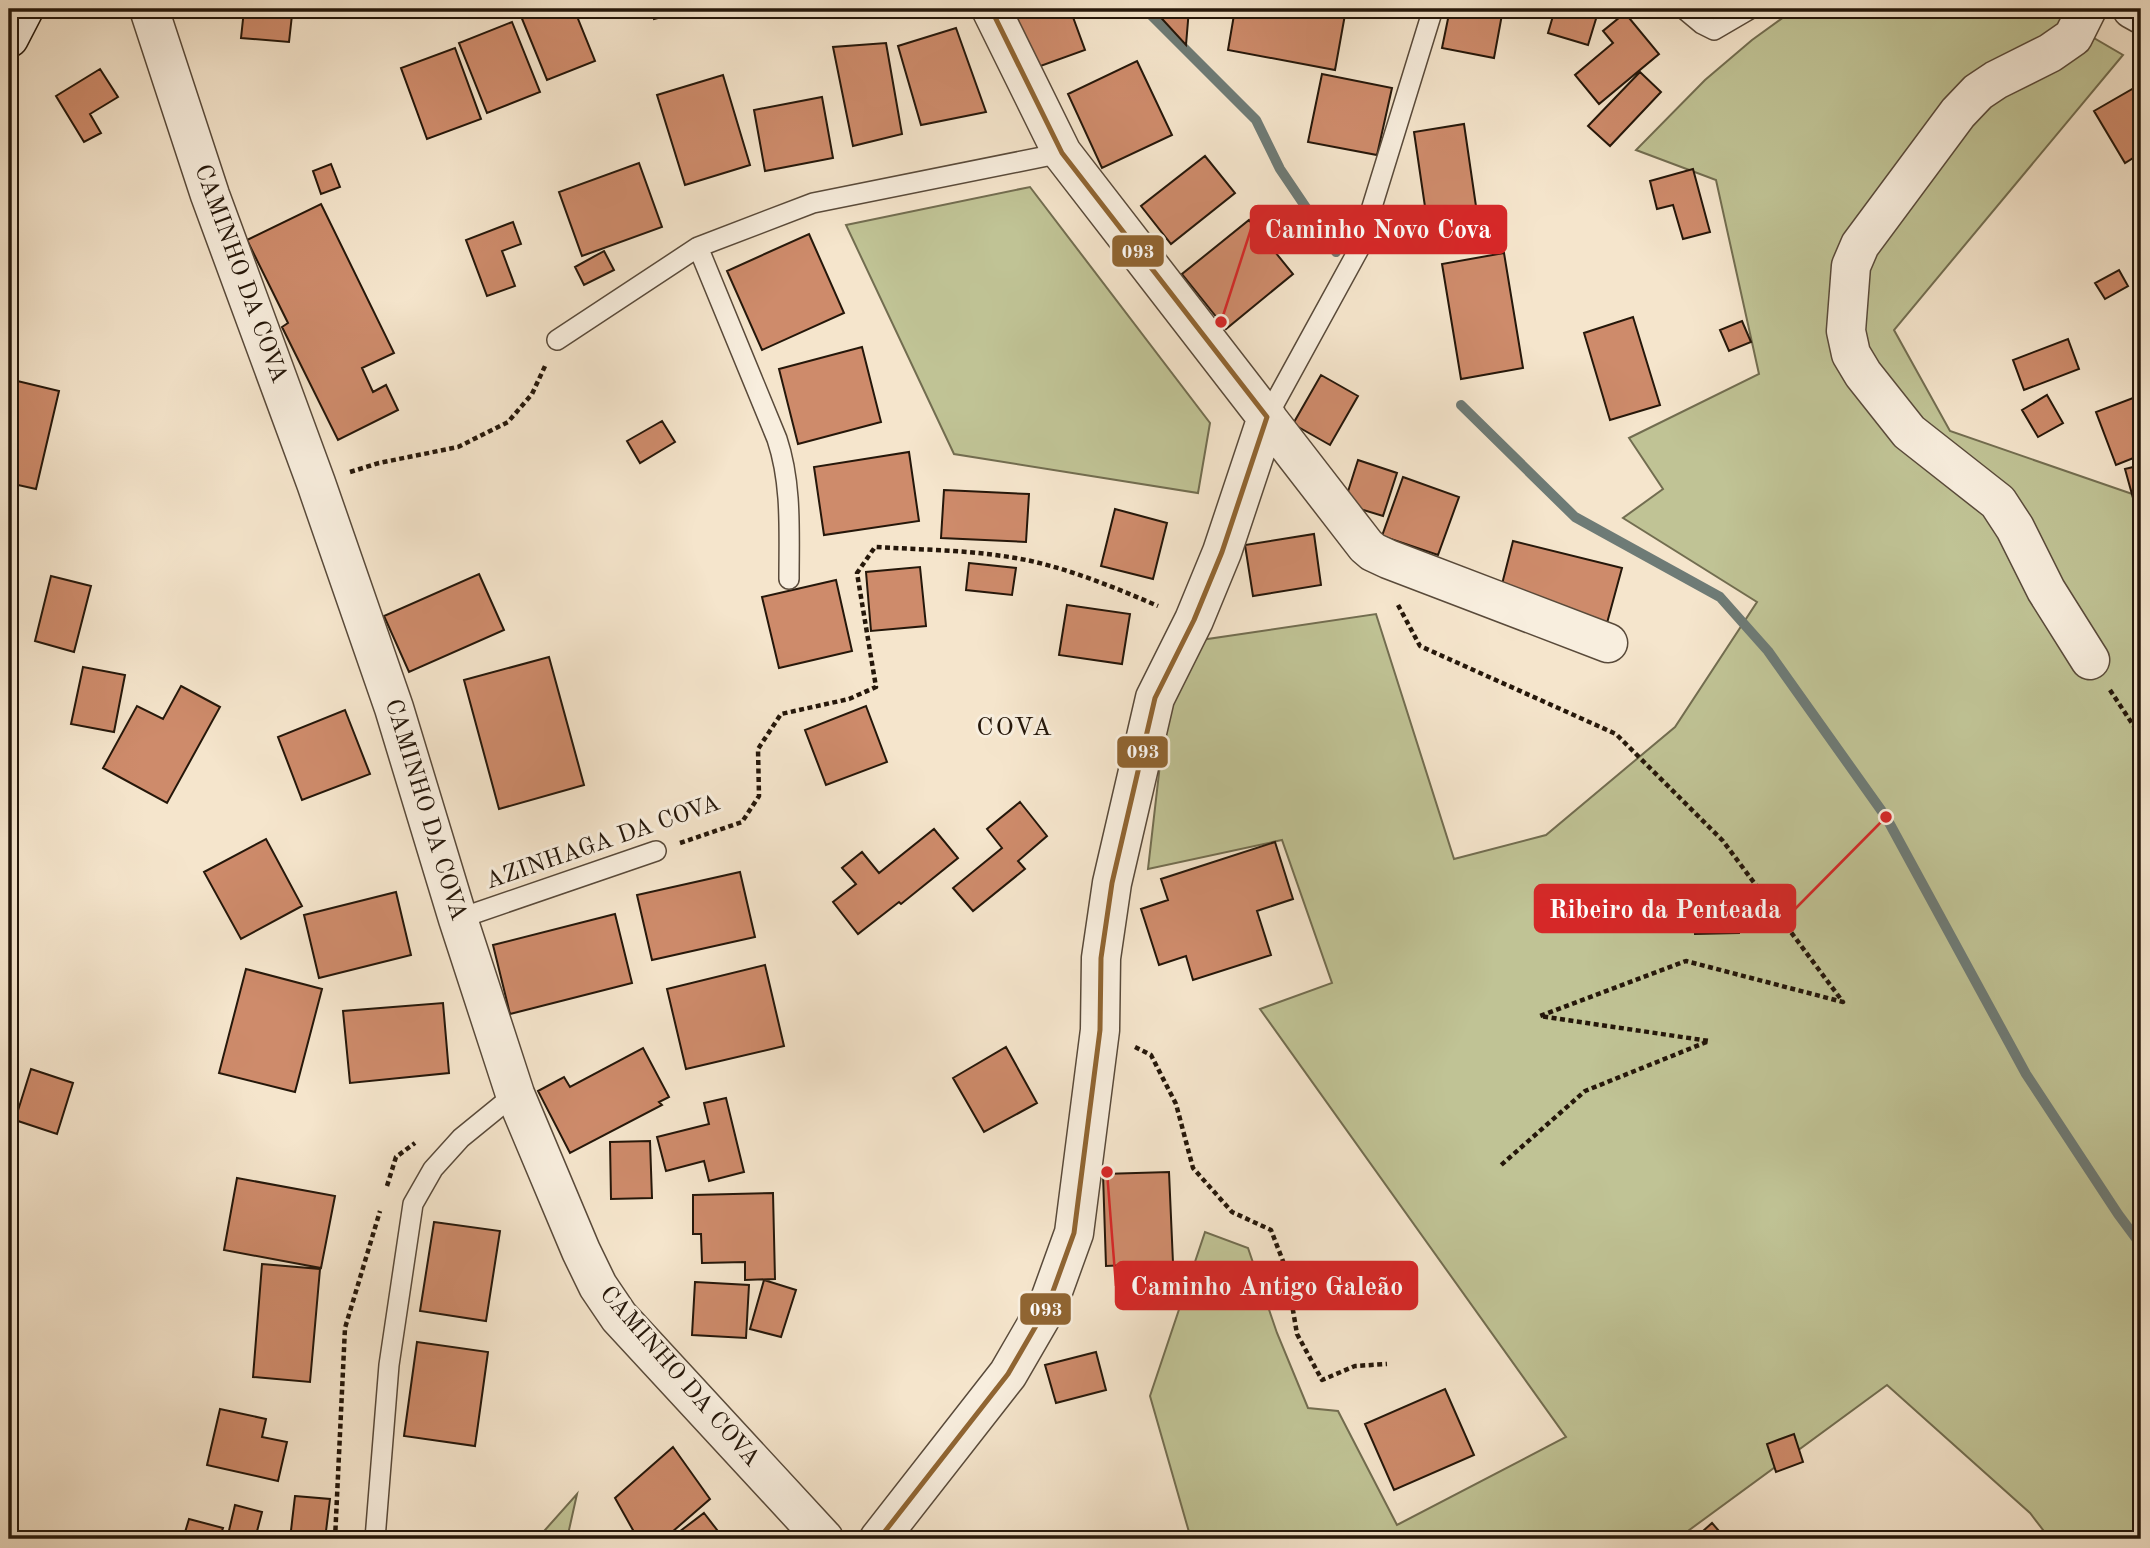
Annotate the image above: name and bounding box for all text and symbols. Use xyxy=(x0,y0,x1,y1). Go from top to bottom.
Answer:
street label: CAMINHO DA COVA xyxy=(189,162,291,386)
callout: Caminho Novo Cova xyxy=(1251,206,1506,253)
text: Caminho Novo Cova xyxy=(1265,218,1491,244)
line badge: 093 xyxy=(1111,234,1165,268)
text: 093 xyxy=(1121,244,1155,263)
street label: CAMINHO DA COVA xyxy=(380,696,470,924)
district label: COVA xyxy=(976,715,1054,741)
line badge: 093 xyxy=(1116,735,1169,769)
text: 093 xyxy=(1126,744,1160,763)
street label: AZINHAGA DA COVA xyxy=(483,792,723,894)
callout: Ribeiro da Penteada xyxy=(1535,885,1795,932)
text: Ribeiro da Penteada xyxy=(1549,898,1781,924)
callout: Caminho Antigo Galeão xyxy=(1116,1262,1417,1309)
text: Caminho Antigo Galeão xyxy=(1131,1275,1403,1301)
street label: CAMINHO DA COVA xyxy=(594,1282,764,1472)
line badge: 093 xyxy=(1019,1292,1072,1326)
text: 093 xyxy=(1029,1302,1063,1321)

